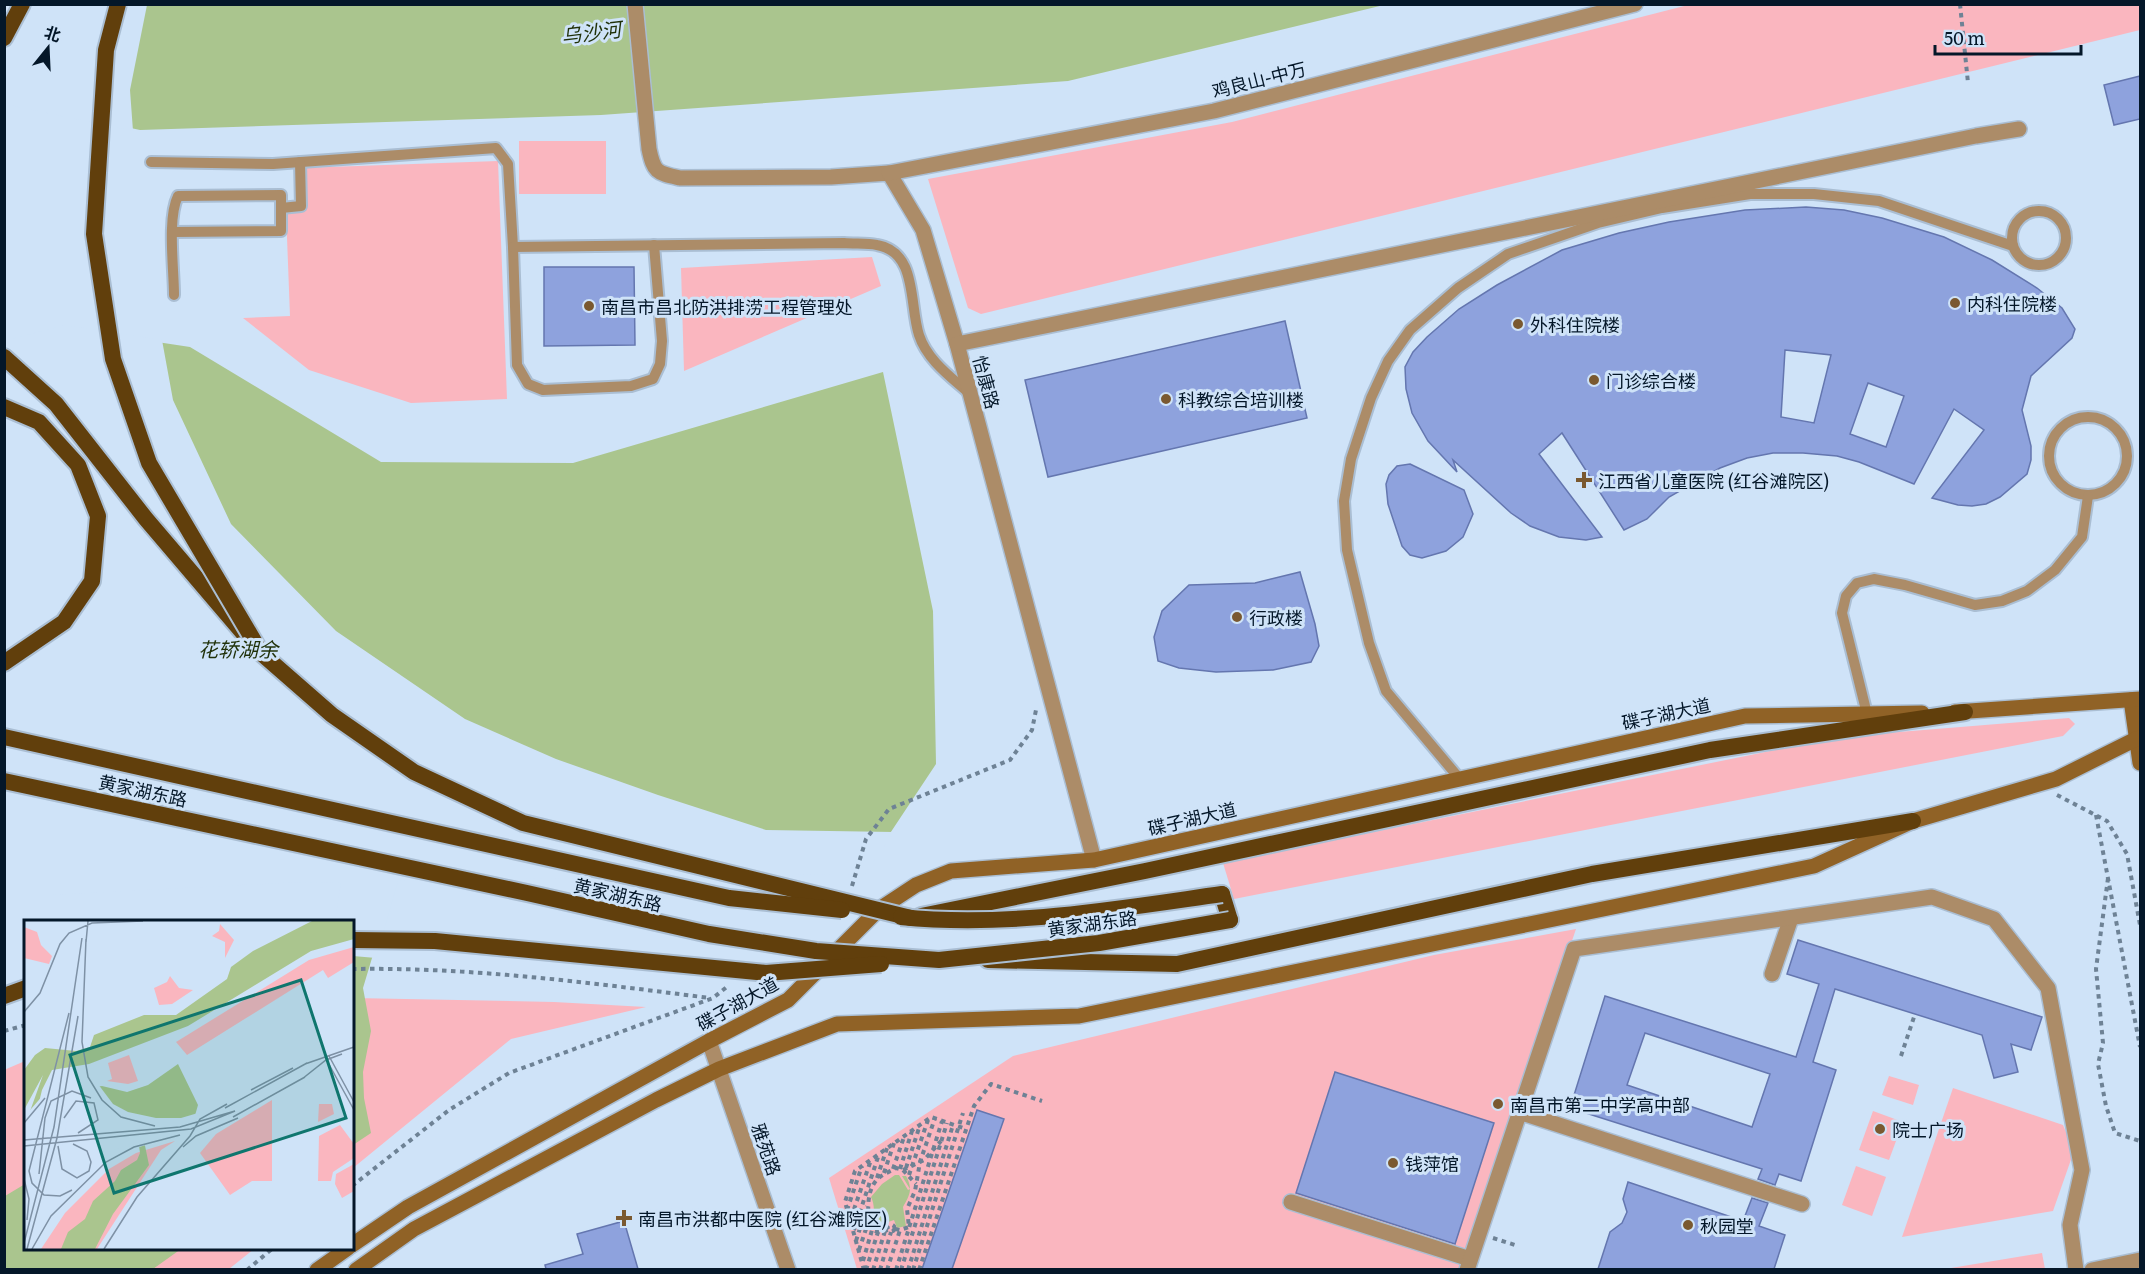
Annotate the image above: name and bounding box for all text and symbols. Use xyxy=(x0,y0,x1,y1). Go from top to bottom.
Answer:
water label: 乌沙河 xyxy=(559,12,627,50)
north arrow xyxy=(18,18,78,78)
scale bar xyxy=(1935,18,2080,56)
text: 北 xyxy=(42,19,64,47)
text: 50 m xyxy=(1944,24,1985,51)
street label: 鸡良山-中万 xyxy=(1209,54,1309,104)
place label: 内科住院楼 xyxy=(1967,290,2057,317)
place label: 南昌市昌北防洪排涝工程管理处 xyxy=(601,293,853,320)
marker: 内科住院楼 xyxy=(1948,296,1962,310)
marker: 南昌市昌北防洪排涝工程管理处 xyxy=(582,299,596,313)
place label: 外科住院楼 xyxy=(1530,311,1620,338)
marker: 外科住院楼 xyxy=(1511,317,1525,331)
street label: 怡康路 xyxy=(967,352,1007,412)
place label: 门诊综合楼 xyxy=(1606,367,1696,394)
marker: 门诊综合楼 xyxy=(1587,373,1601,387)
place label: 科教综合培训楼 xyxy=(1178,386,1304,413)
marker: 科教综合培训楼 xyxy=(1159,392,1173,406)
place label: 江西省儿童医院 (红谷滩院区) xyxy=(1598,467,1830,494)
marker: 江西省儿童医院 (红谷滩院区) xyxy=(1575,471,1593,489)
place label: 行政楼 xyxy=(1249,604,1303,631)
marker: 行政楼 xyxy=(1230,610,1244,624)
water label: 花轿湖余 xyxy=(198,633,281,663)
street label: 碟子湖大道 xyxy=(1619,690,1713,736)
street label: 黄家湖东路 xyxy=(96,767,190,813)
street label: 碟子湖大道 xyxy=(1145,795,1239,841)
street label: 黄家湖东路 xyxy=(571,871,665,917)
street label: 黄家湖东路 xyxy=(1046,903,1138,943)
inset map xyxy=(24,920,354,1250)
street label: 碟子湖大道 xyxy=(691,969,783,1037)
place label: 南昌市第二中学高中部 xyxy=(1510,1091,1690,1118)
marker: 南昌市第二中学高中部 xyxy=(1491,1097,1505,1111)
place label: 院士广场 xyxy=(1892,1116,1964,1143)
street label: 雅苑路 xyxy=(745,1119,789,1179)
marker: 院士广场 xyxy=(1873,1122,1887,1136)
place label: 钱萍馆 xyxy=(1405,1150,1459,1177)
marker: 钱萍馆 xyxy=(1386,1156,1400,1170)
place label: 南昌市洪都中医院 (红谷滩院区) xyxy=(638,1205,888,1232)
marker: 南昌市洪都中医院 (红谷滩院区) xyxy=(615,1209,633,1227)
place label: 秋园堂 xyxy=(1700,1212,1754,1239)
marker: 秋园堂 xyxy=(1681,1218,1695,1232)

